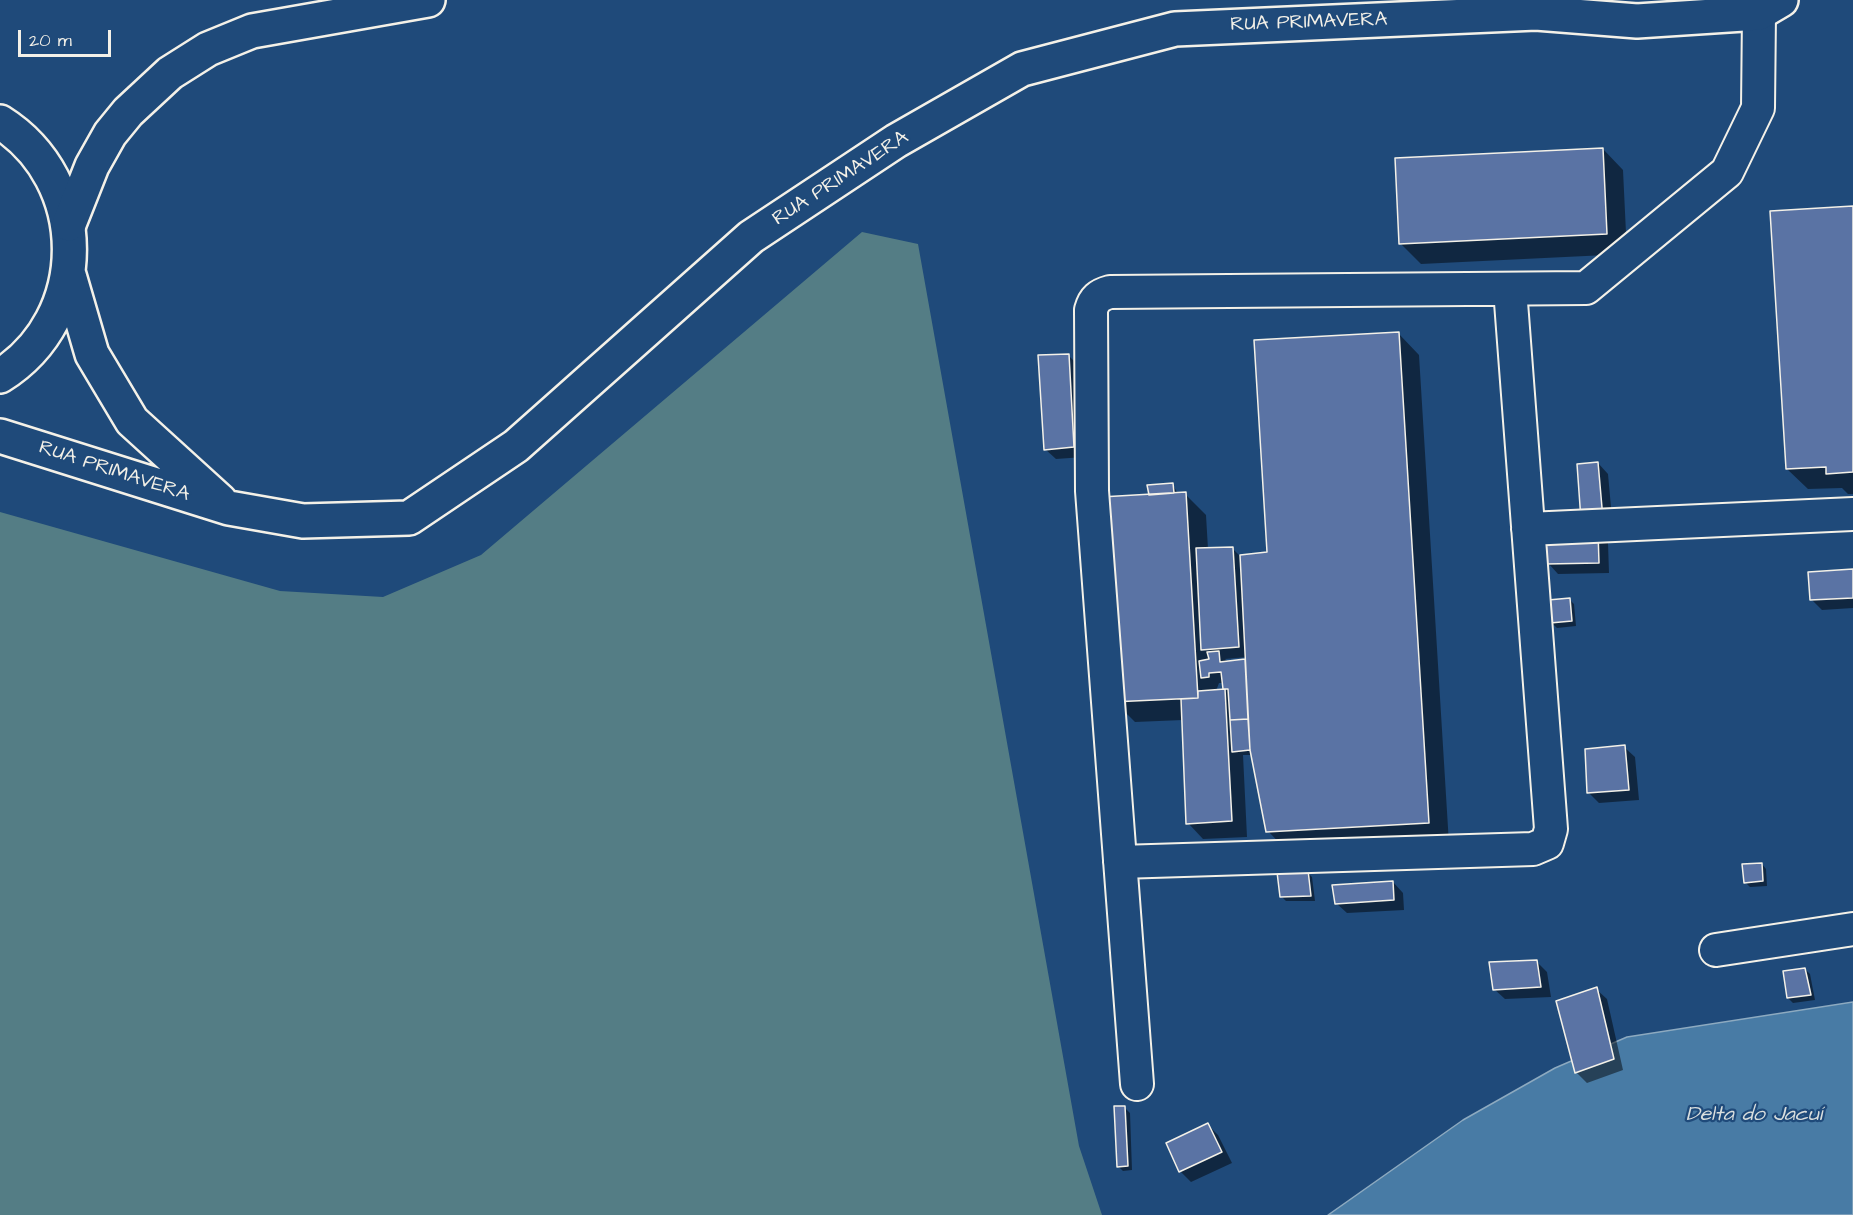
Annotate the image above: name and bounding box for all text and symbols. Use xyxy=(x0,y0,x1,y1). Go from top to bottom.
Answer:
street label: RUA PRIMAVERA xyxy=(1230,8,1388,38)
scale bar xyxy=(21,18,114,56)
text: 20 m xyxy=(29,28,72,53)
street label: RUA PRIMAVERA xyxy=(769,126,913,232)
street label: RUA PRIMAVERA xyxy=(36,436,192,508)
water label: Delta do Jacuí xyxy=(1686,1103,1822,1129)

